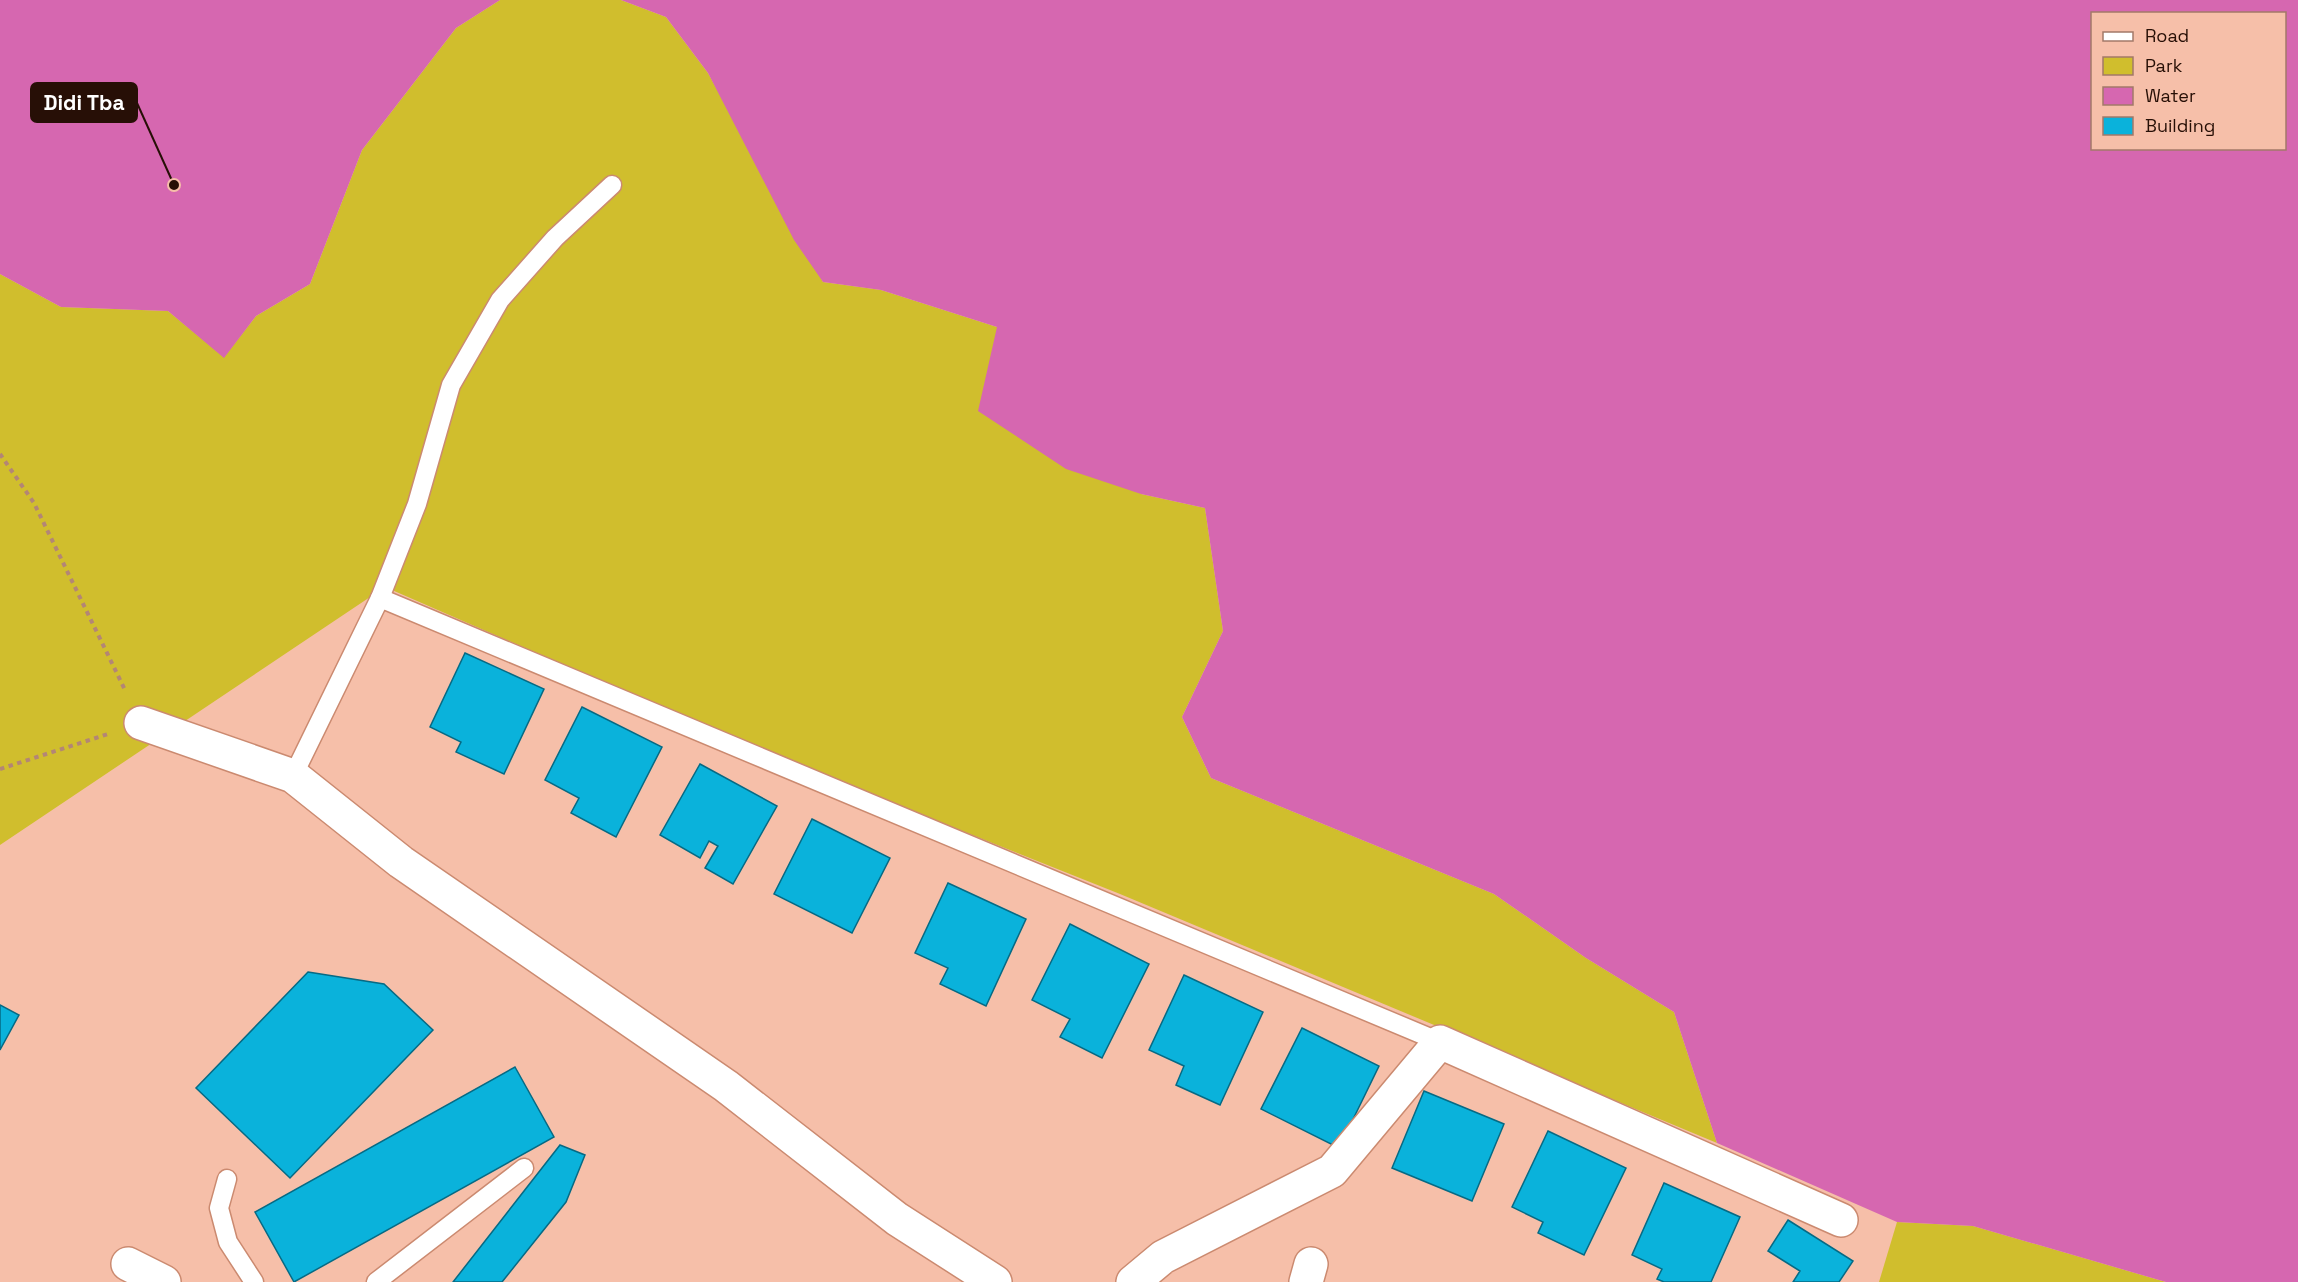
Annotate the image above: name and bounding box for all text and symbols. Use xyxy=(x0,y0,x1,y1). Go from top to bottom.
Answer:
legend xyxy=(2091,12,2286,150)
text: Road xyxy=(2145,24,2189,47)
text: Park xyxy=(2145,54,2183,77)
callout: Didi Tba xyxy=(31,83,137,122)
text: Water xyxy=(2145,84,2196,107)
text: Didi Tba xyxy=(43,89,125,116)
text: Building xyxy=(2145,114,2215,137)

